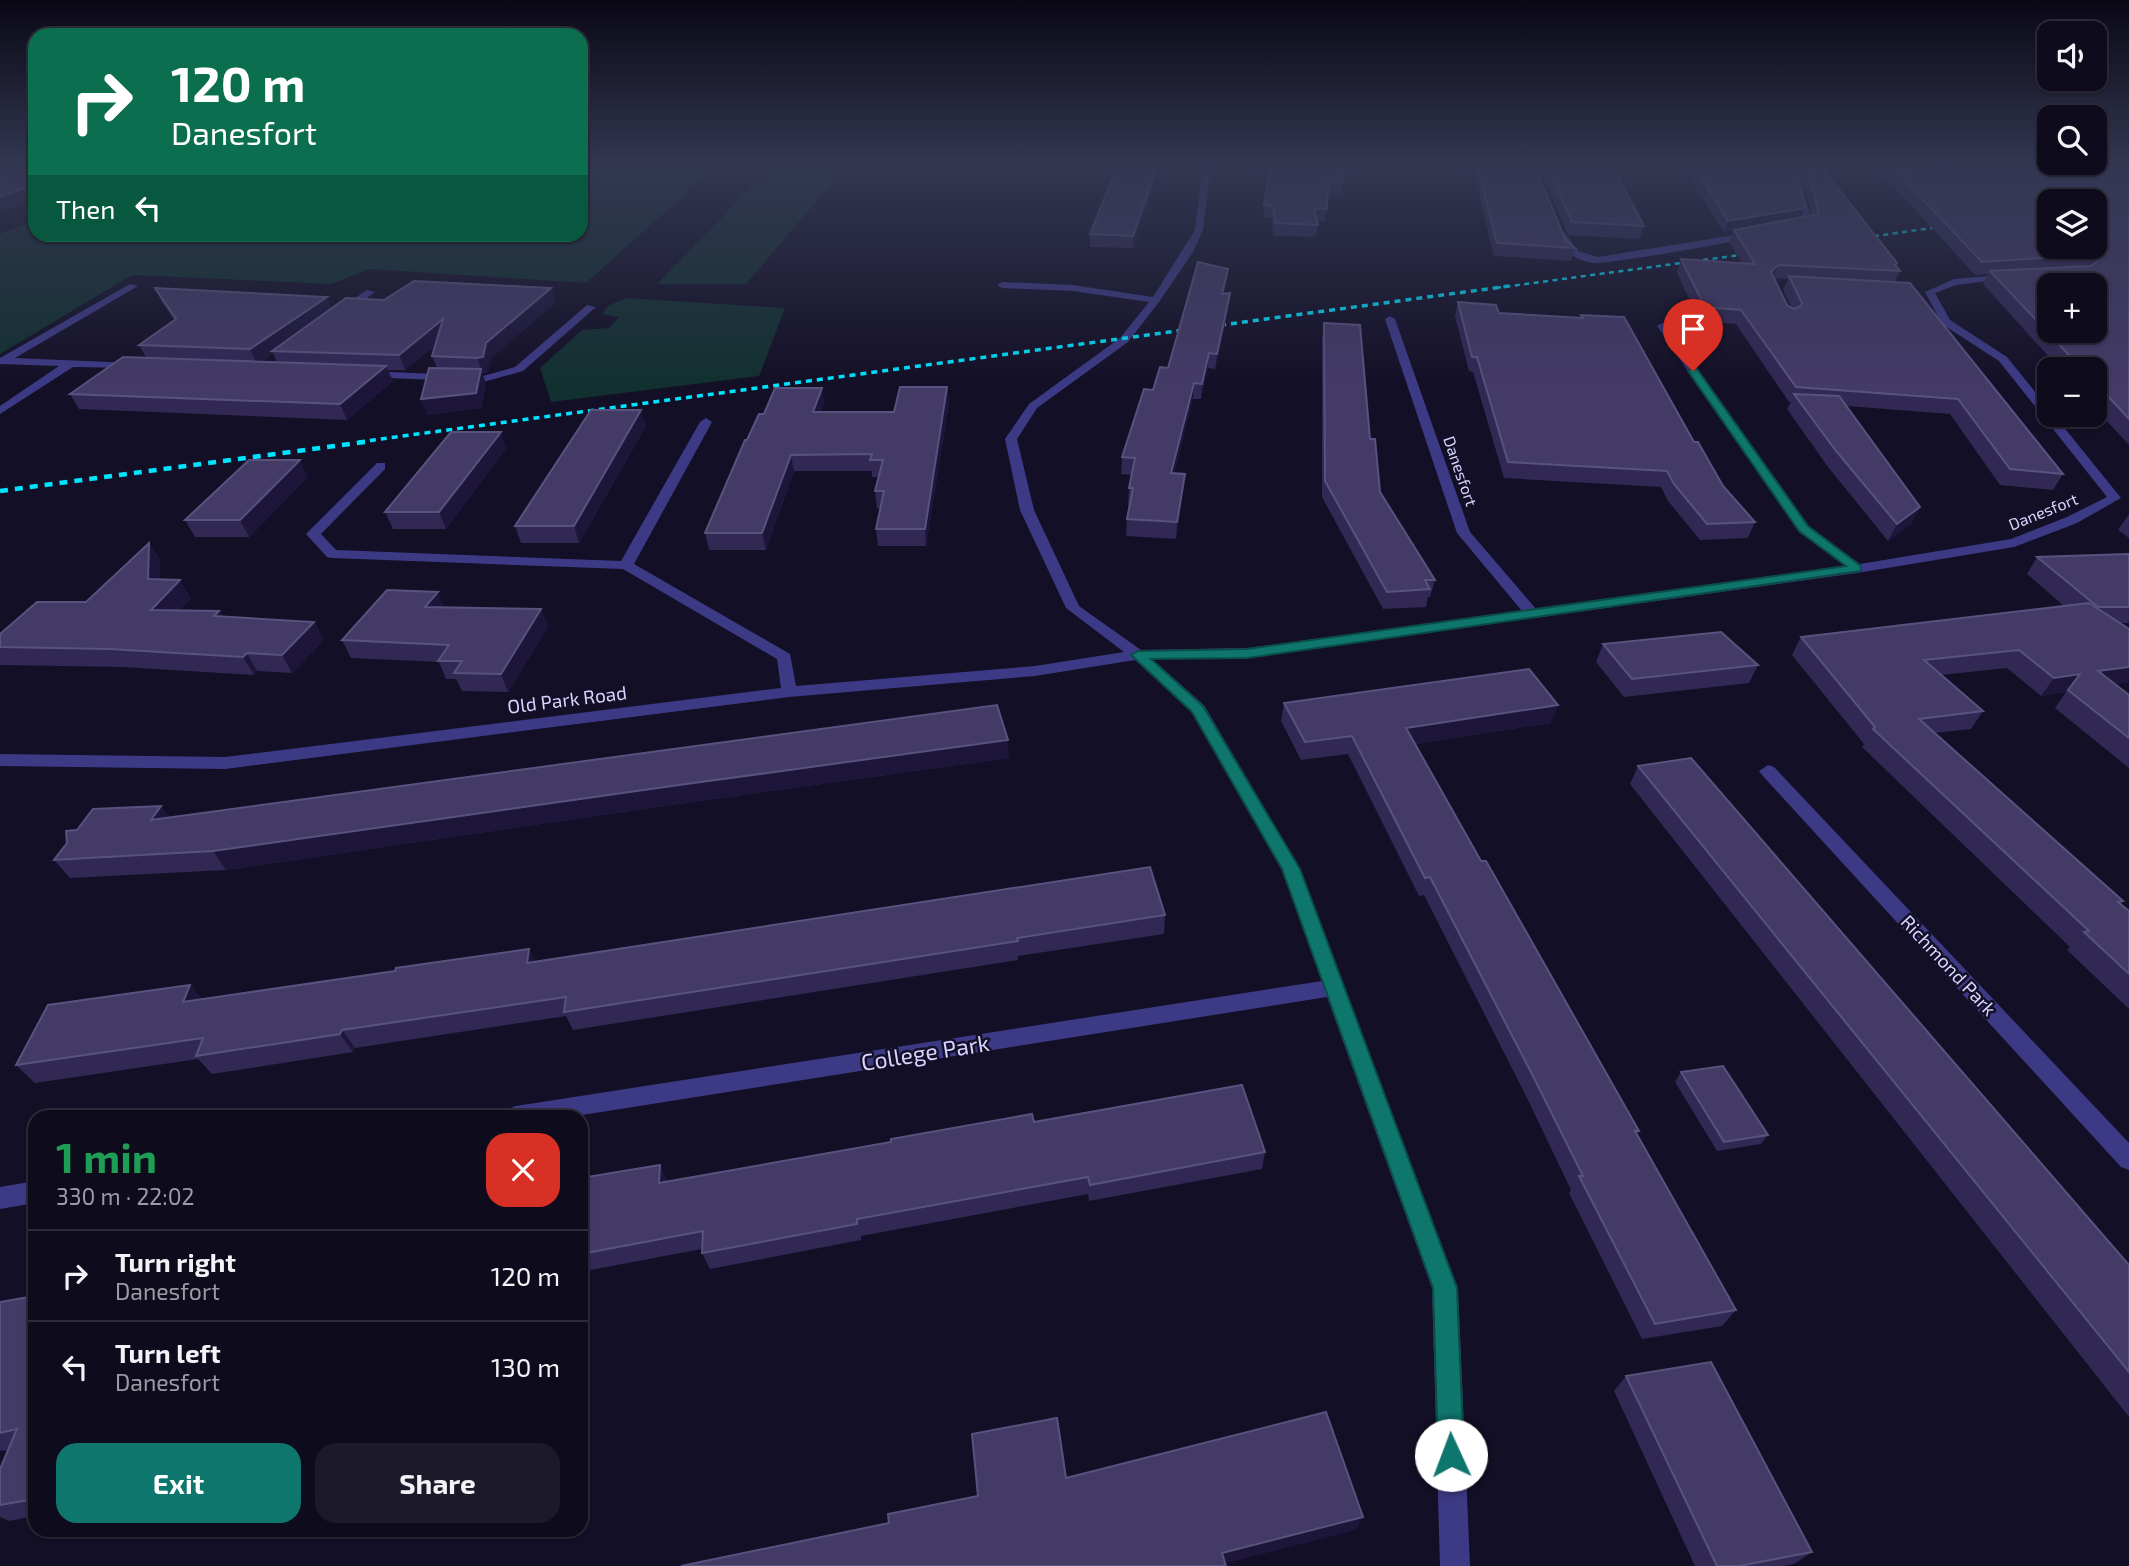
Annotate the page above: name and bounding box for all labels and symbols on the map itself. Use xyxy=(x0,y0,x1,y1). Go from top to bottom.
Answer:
pin xyxy=(1663,299,1723,371)
street label: Danesfort xyxy=(1440,433,1482,509)
street label: Danesfort xyxy=(2006,489,2080,533)
street label: Old Park Road xyxy=(506,680,628,718)
street label: Richmond Park xyxy=(1897,910,2002,1020)
street label: College Park xyxy=(859,1028,991,1076)
position arrow xyxy=(1414,1418,1488,1492)

